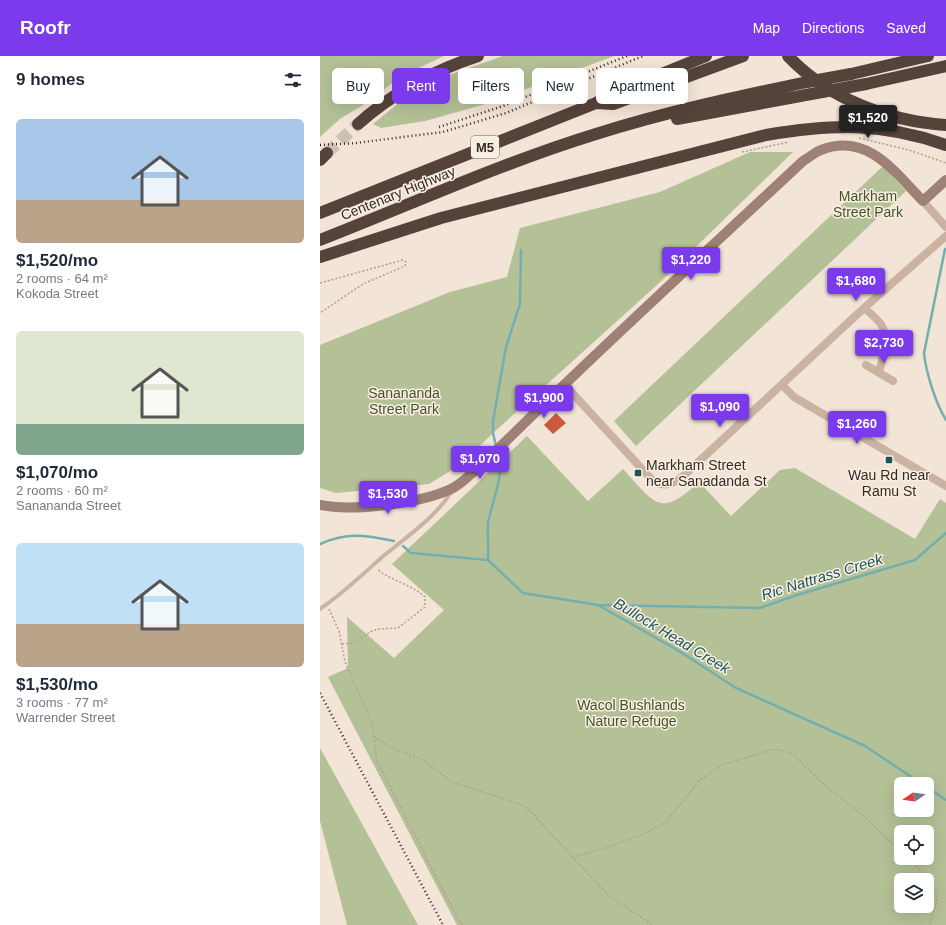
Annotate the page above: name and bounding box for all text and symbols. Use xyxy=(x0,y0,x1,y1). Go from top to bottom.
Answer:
text: Roofr xyxy=(20,17,71,38)
text: Map xyxy=(753,20,780,36)
text: Directions xyxy=(802,20,864,36)
text: Saved xyxy=(886,20,926,36)
chip: Buy xyxy=(332,68,384,104)
chip: Rent xyxy=(392,68,450,104)
chip: Filters xyxy=(458,68,524,104)
chip: New xyxy=(532,68,588,104)
chip: Apartment xyxy=(596,68,688,104)
icon: filters xyxy=(282,69,304,91)
text: 9 homes xyxy=(16,70,85,89)
pin: $1,520 xyxy=(835,105,901,139)
text: $1,520 xyxy=(848,110,888,125)
road number: M5 xyxy=(471,136,499,158)
icon: home xyxy=(124,145,196,217)
street label: Centenary Highway xyxy=(338,163,458,223)
park label: Markham Street Park xyxy=(833,188,904,220)
pin: $1,220 xyxy=(658,247,724,281)
text: $1,520/mo xyxy=(16,251,98,270)
text: $1,220 xyxy=(671,252,711,267)
pin: $1,680 xyxy=(823,268,889,302)
text: 2 rooms · 64 m² xyxy=(16,271,108,286)
text: $1,680 xyxy=(836,273,876,288)
text: Kokoda Street xyxy=(16,286,98,301)
pin: $2,730 xyxy=(851,330,917,364)
text: $2,730 xyxy=(864,335,904,350)
icon: home xyxy=(124,357,196,429)
park label: Sanananda Street Park xyxy=(368,385,440,417)
pin: $1,900 xyxy=(511,385,577,419)
text: $1,900 xyxy=(524,390,564,405)
pin: $1,090 xyxy=(687,394,753,428)
text: $1,090 xyxy=(700,399,740,414)
pin: $1,260 xyxy=(824,411,890,445)
text: $1,260 xyxy=(837,416,877,431)
pin: $1,070 xyxy=(447,446,513,480)
text: $1,070 xyxy=(460,451,500,466)
marker: Wau Rd near Ramu St xyxy=(884,455,894,465)
place label: Markham Street near Sanadanda St xyxy=(646,457,767,489)
text: $1,070/mo xyxy=(16,463,98,482)
place label: Wau Rd near Ramu St xyxy=(848,467,930,499)
marker: Markham Street near Sanadanda St xyxy=(633,468,643,478)
pin: $1,530 xyxy=(355,481,421,515)
text: 2 rooms · 60 m² xyxy=(16,483,108,498)
text: $1,530 xyxy=(368,486,408,501)
text: Sanananda Street xyxy=(16,498,121,513)
water label: Ric Nattrass Creek xyxy=(759,550,886,603)
icon: home xyxy=(124,569,196,641)
water label: Bullock Head Creek xyxy=(611,594,735,678)
text: $1,530/mo xyxy=(16,675,98,694)
text: 3 rooms · 77 m² xyxy=(16,695,108,710)
park label: Wacol Bushlands Nature Refuge xyxy=(577,697,685,729)
text: Warrender Street xyxy=(16,710,115,725)
north arrow xyxy=(894,777,934,817)
map controls xyxy=(894,777,934,913)
button: locate xyxy=(894,825,934,865)
button: layers xyxy=(894,873,934,913)

